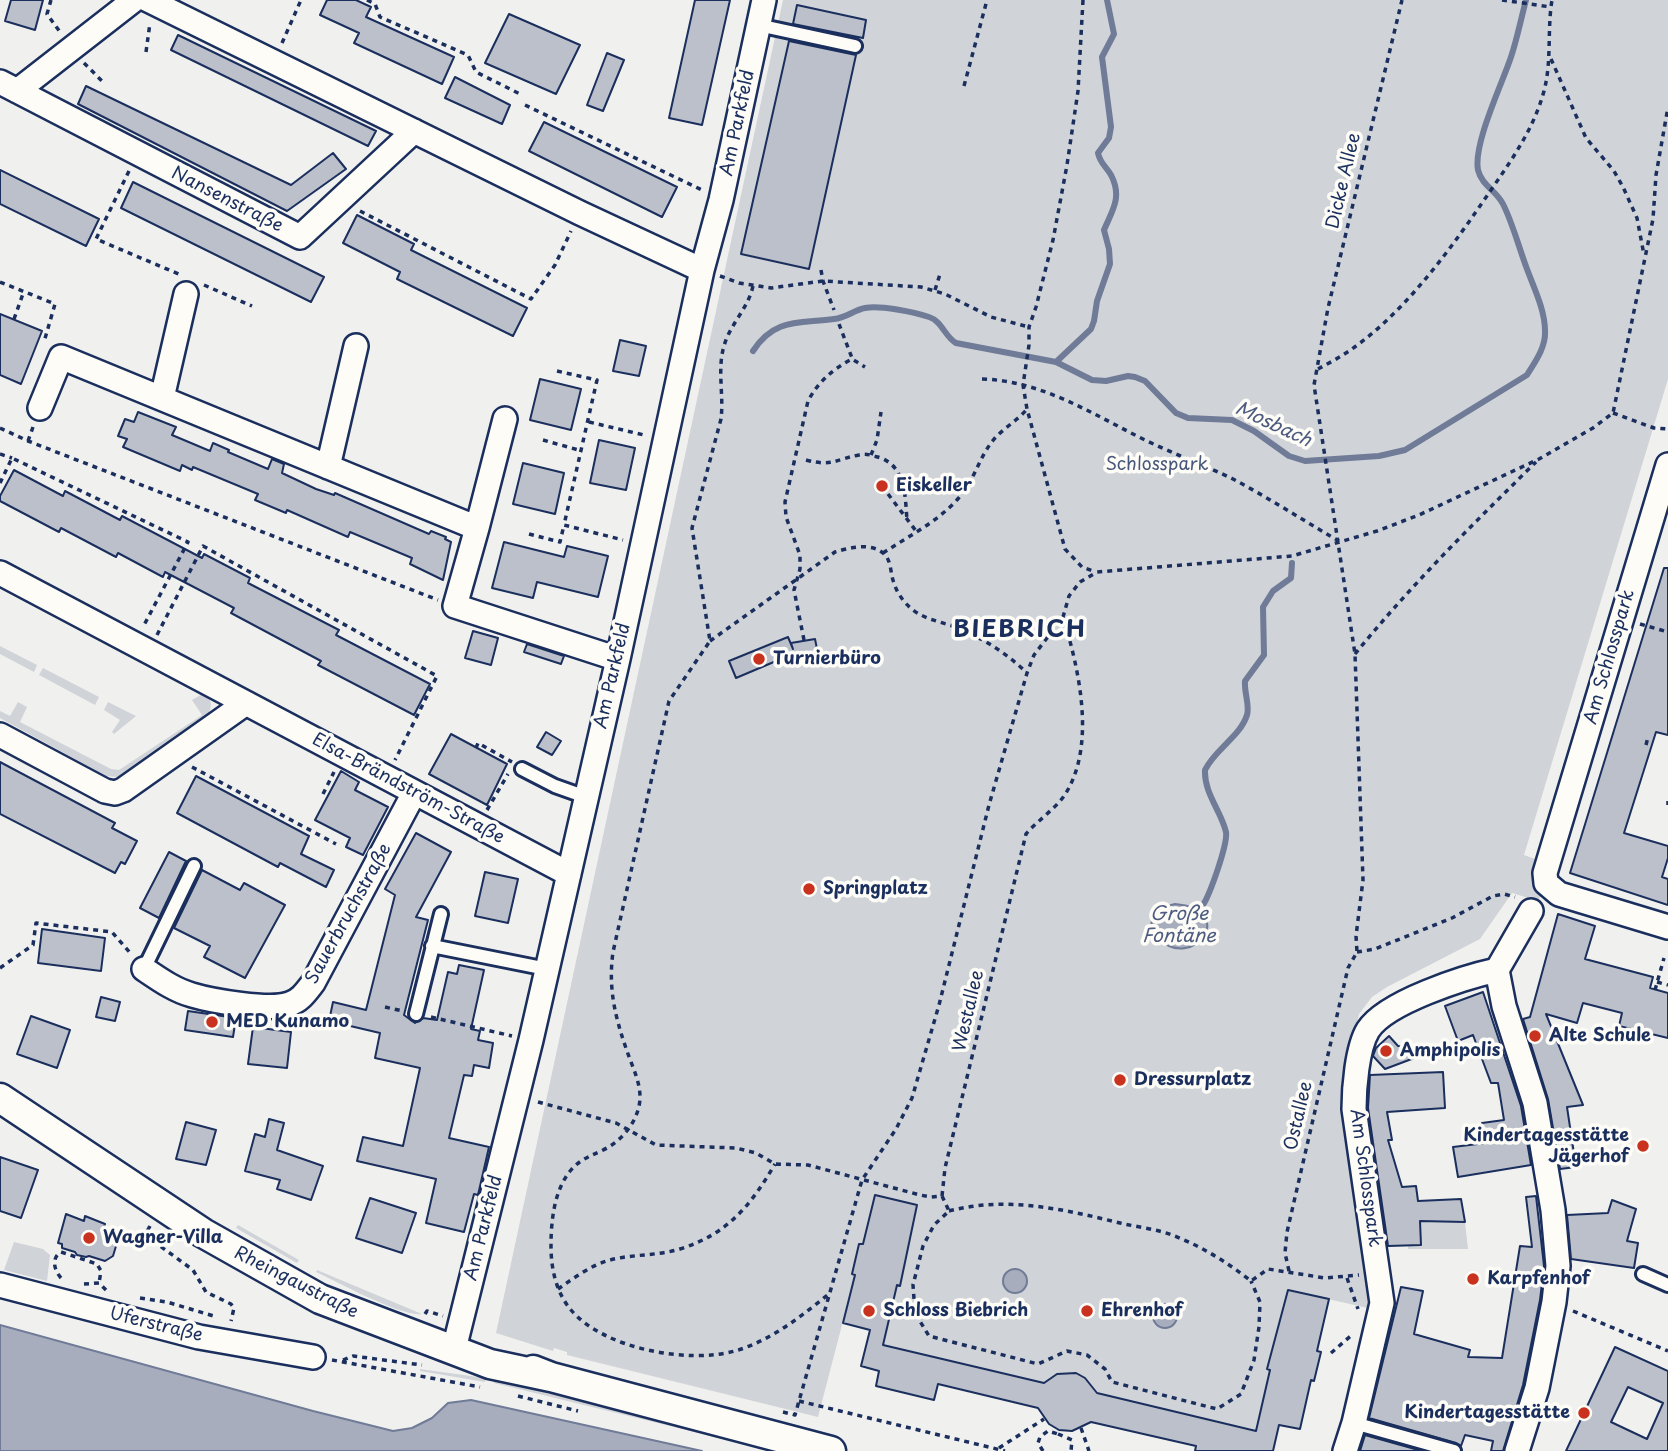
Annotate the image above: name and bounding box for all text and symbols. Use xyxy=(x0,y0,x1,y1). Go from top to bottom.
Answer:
street label: Am Parkfeld xyxy=(716,68,760,178)
street label: Dicke Allee xyxy=(1322,131,1366,231)
street label: Nansenstraße xyxy=(168,163,286,237)
water label: Mosbach xyxy=(1231,397,1315,453)
park label: Schlosspark xyxy=(1105,454,1209,476)
place label: Eiskeller xyxy=(896,475,972,497)
marker: Eiskeller xyxy=(874,478,890,494)
street label: Am Schlosspark xyxy=(1580,587,1640,727)
district label: BIEBRICH xyxy=(954,616,1086,644)
street label: Am Parkfeld xyxy=(590,621,636,731)
place label: Turnierbüro xyxy=(773,648,881,670)
marker: Turnierbüro xyxy=(751,651,767,667)
street label: Elsa-Brändström-Straße xyxy=(308,729,508,849)
street label: Sauerbruchstraße xyxy=(301,840,397,988)
place label: Springplatz xyxy=(823,878,928,900)
marker: Springplatz xyxy=(801,881,817,897)
water label: Große Fontäne xyxy=(1142,904,1216,948)
street label: Westallee xyxy=(949,968,989,1054)
place label: MED Kunamo xyxy=(226,1011,349,1033)
marker: MED Kunamo xyxy=(204,1014,220,1030)
place label: Alte Schule xyxy=(1549,1025,1651,1047)
marker: Alte Schule xyxy=(1527,1028,1543,1044)
place label: Amphipolis xyxy=(1400,1040,1500,1062)
marker: Amphipolis xyxy=(1378,1043,1394,1059)
place label: Dressurplatz xyxy=(1134,1069,1251,1091)
marker: Dressurplatz xyxy=(1112,1072,1128,1088)
street label: Ostallee xyxy=(1281,1079,1317,1153)
street label: Am Schlosspark xyxy=(1345,1108,1385,1248)
place label: Kindertagesstätte Jägerhof xyxy=(1463,1125,1629,1168)
marker: Kindertagesstätte Jägerhof xyxy=(1635,1138,1651,1154)
street label: Am Parkfeld xyxy=(461,1173,507,1283)
place label: Wagner-Villa xyxy=(103,1227,223,1249)
marker: Wagner-Villa xyxy=(81,1230,97,1246)
street label: Rheingaustraße xyxy=(230,1242,362,1324)
place label: Karpfenhof xyxy=(1487,1268,1590,1290)
marker: Karpfenhof xyxy=(1465,1271,1481,1287)
place label: Schloss Biebrich xyxy=(883,1300,1028,1322)
place label: Ehrenhof xyxy=(1101,1300,1183,1322)
street label: Uferstraße xyxy=(107,1303,205,1347)
marker: Schloss Biebrich xyxy=(861,1303,877,1319)
marker: Ehrenhof xyxy=(1079,1303,1095,1319)
place label: Kindertagesstätte xyxy=(1404,1402,1570,1424)
marker: Kindertagesstätte xyxy=(1576,1405,1592,1421)

